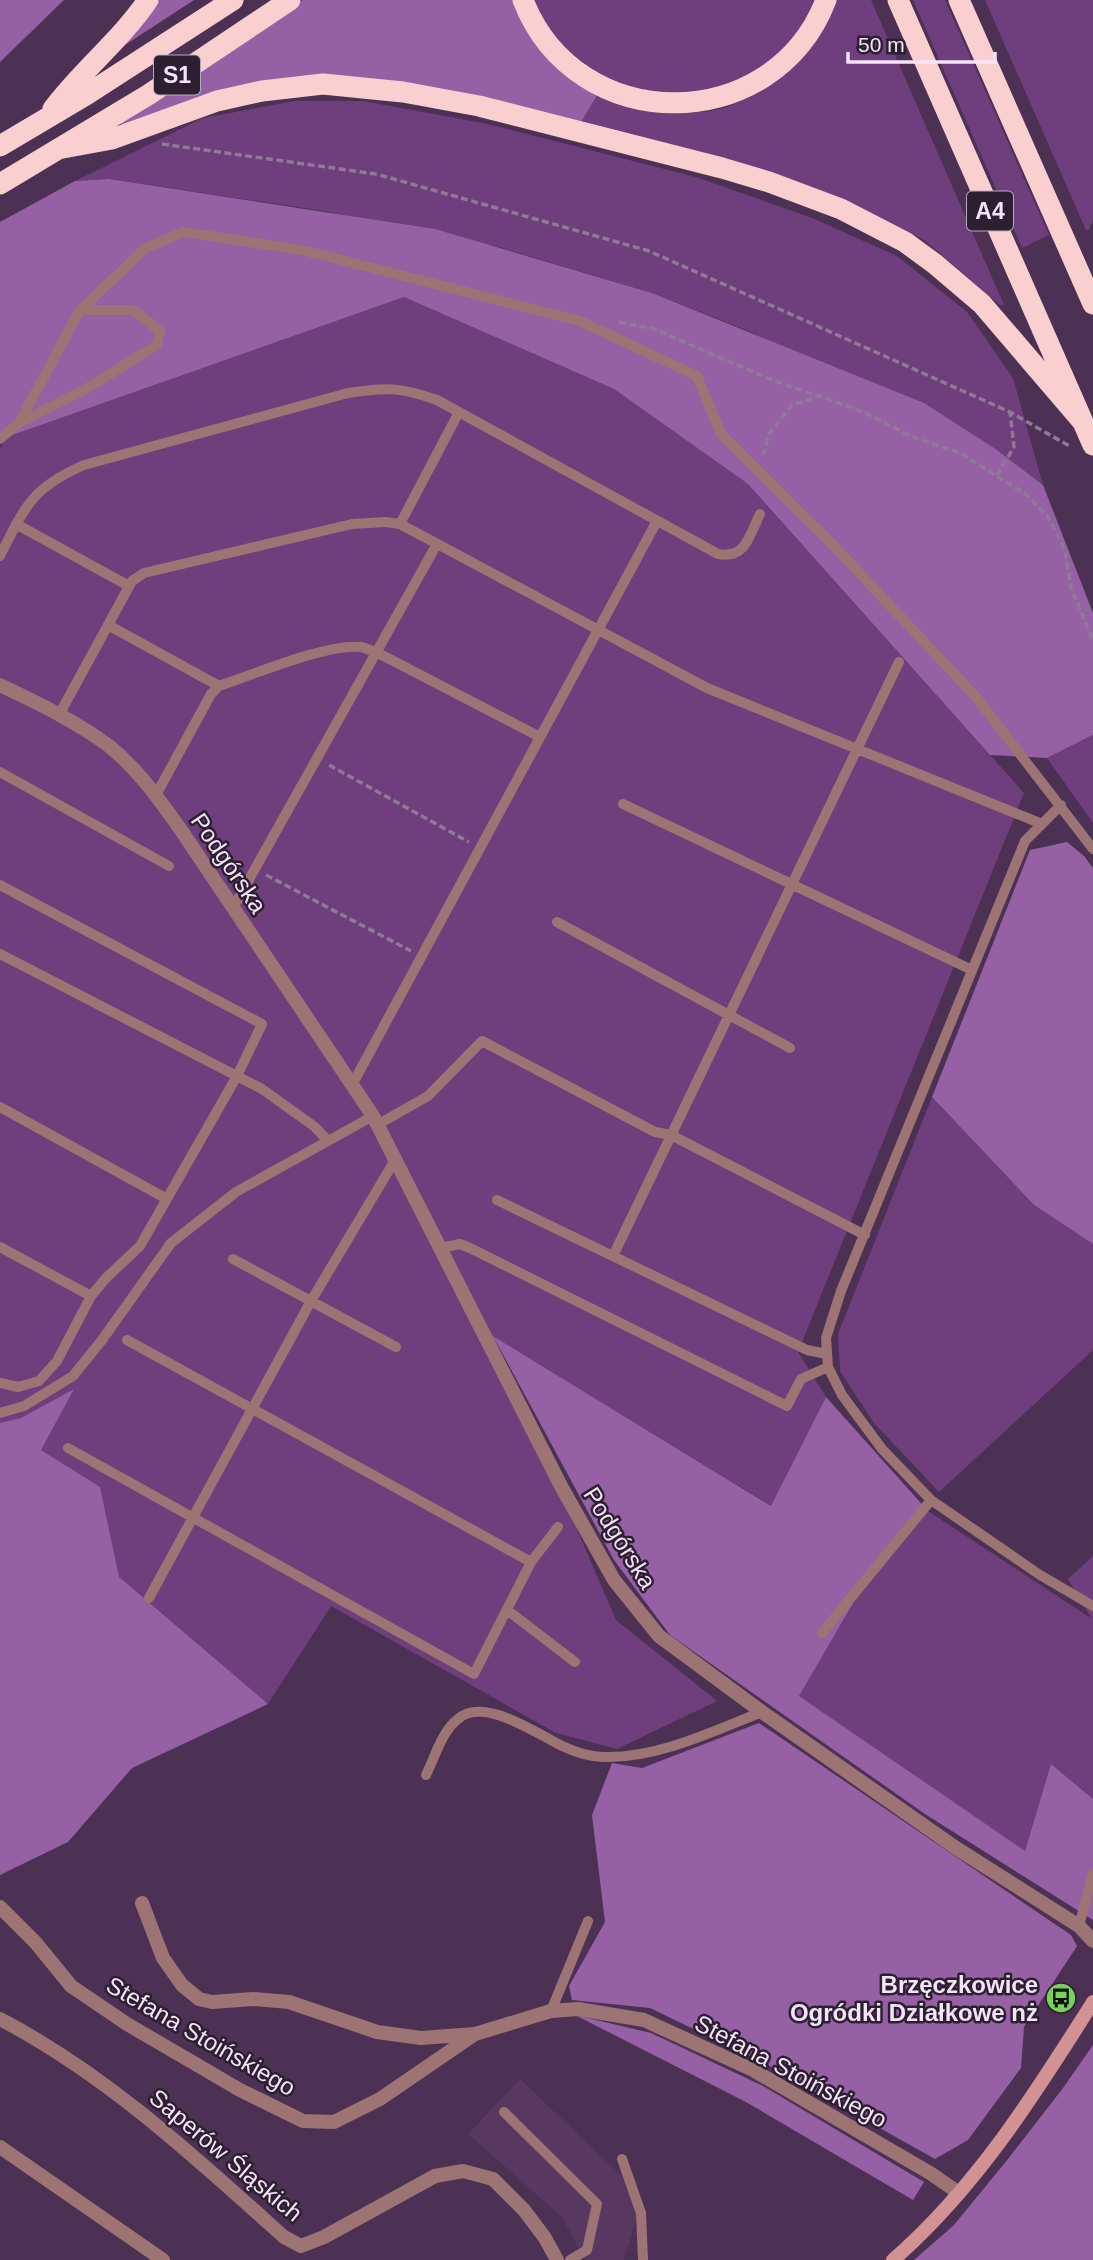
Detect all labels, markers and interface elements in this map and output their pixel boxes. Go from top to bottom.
scale bar [848,21,995,65]
text: 50 m [858,33,905,56]
road number: S1 [154,55,200,94]
road number: A4 [967,192,1013,230]
street label: Podgórska [186,808,273,919]
street label: Podgórska [578,1482,662,1594]
street label: Stefana Stoińskiego [102,1971,300,2101]
place label: Brzęczkowice Ogródki Działkowe nż [790,1971,1038,2026]
bus stop icon: Brzęczkowice Ogródki Działkowe nż [1044,1981,1078,2015]
street label: Stefana Stoińskiego [690,2009,892,2133]
street label: Saperów Śląskich [144,2083,308,2227]

